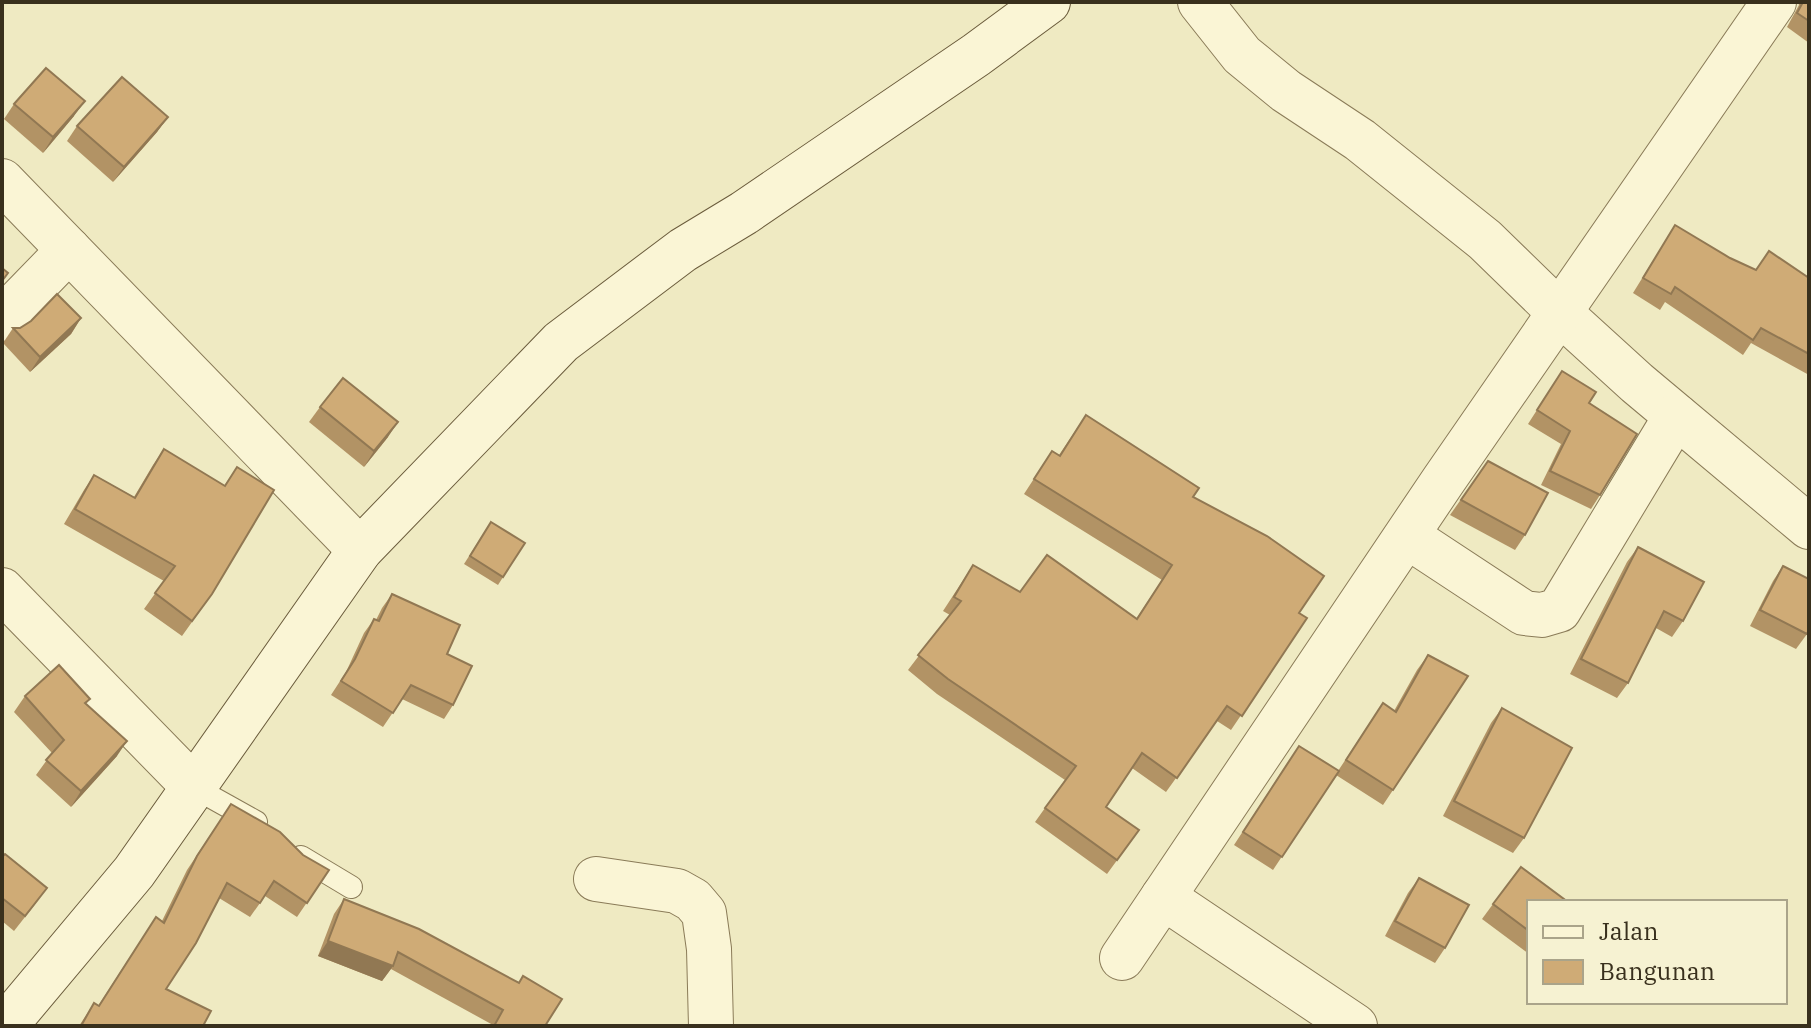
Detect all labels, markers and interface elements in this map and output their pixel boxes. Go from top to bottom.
legend [1527,900,1787,1004]
text: Jalan [1599,915,1659,947]
text: Bangunan [1599,955,1715,987]

